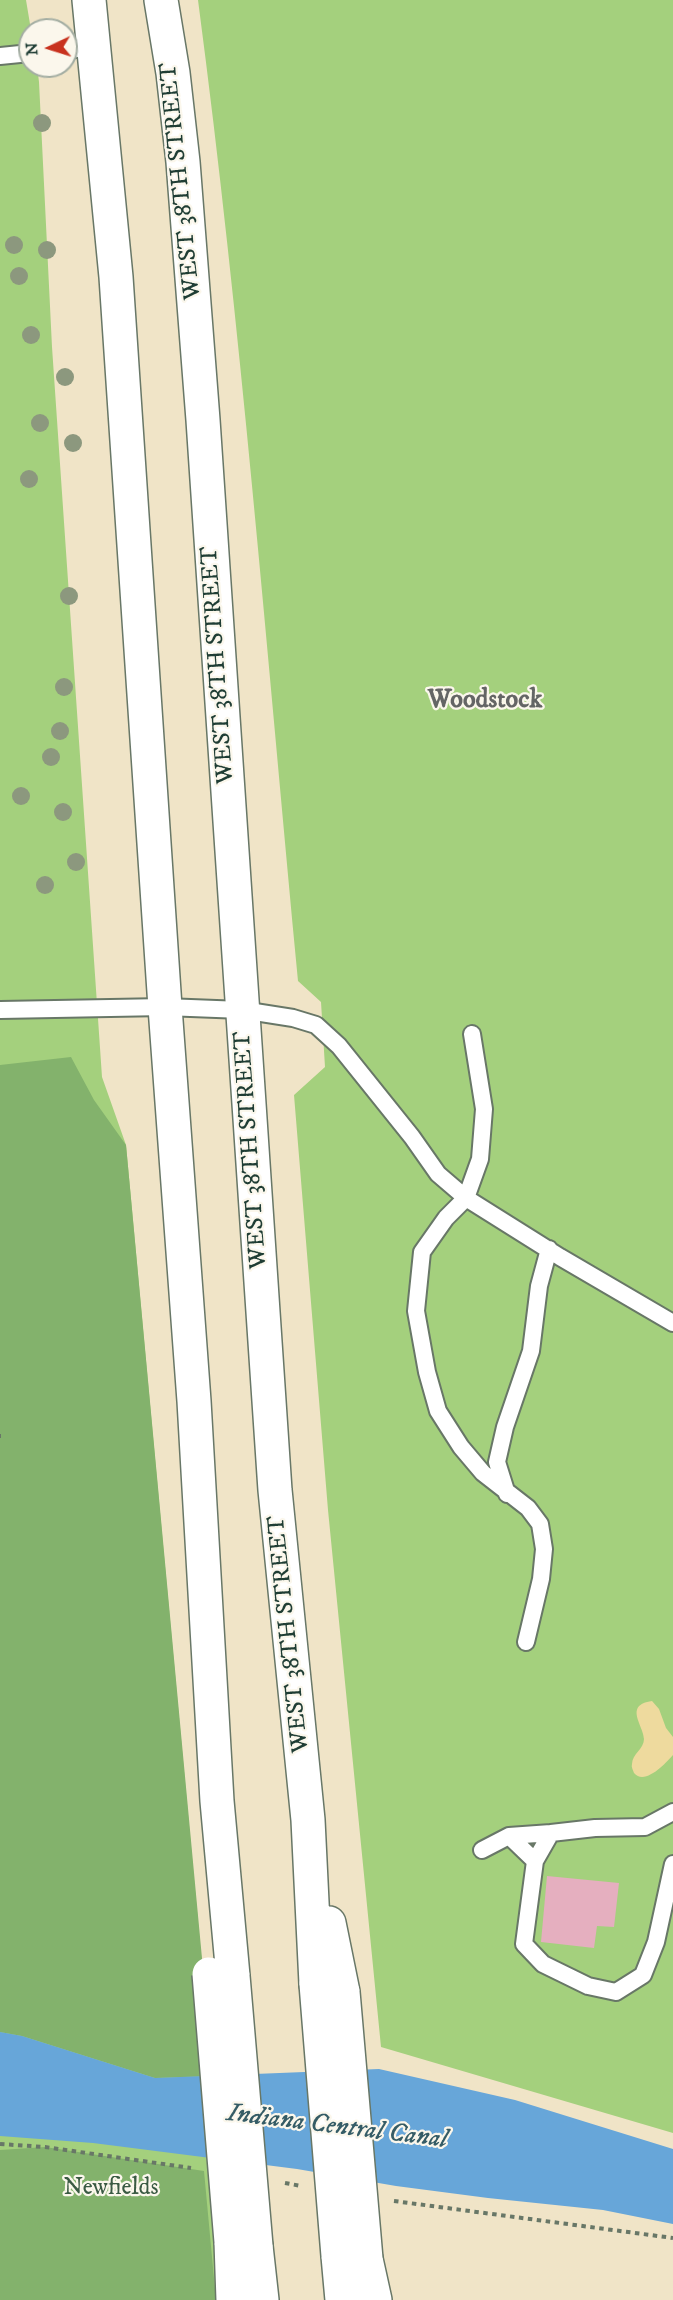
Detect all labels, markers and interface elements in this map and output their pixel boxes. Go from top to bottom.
north arrow [18,18,78,78]
text: N [22,42,42,56]
street label: WEST 38TH STREET [155,61,209,301]
street label: WEST 38TH STREET [196,545,242,785]
district label: Woodstock [428,686,542,718]
street label: WEST 38TH STREET [229,1030,275,1270]
street label: WEST 38TH STREET [263,1514,317,1754]
water label: Indiana Central Canal [225,2099,449,2157]
park label: Newfields [63,2175,159,2203]

